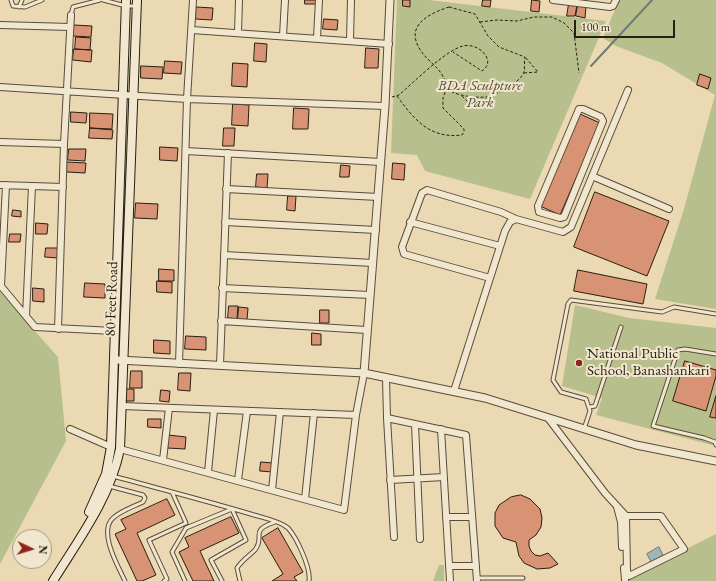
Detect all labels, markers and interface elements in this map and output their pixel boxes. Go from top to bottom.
scale bar [576,12,677,38]
text: 100 m [581,19,610,35]
park label: BDA Sculpture Park [438,77,522,112]
street label: 80 Feet Road [102,261,122,337]
place label: National Public School, Banashankari [587,345,709,380]
marker: National Public School, Banashankari [574,358,584,368]
north arrow [12,529,52,569]
text: N [36,545,50,555]

